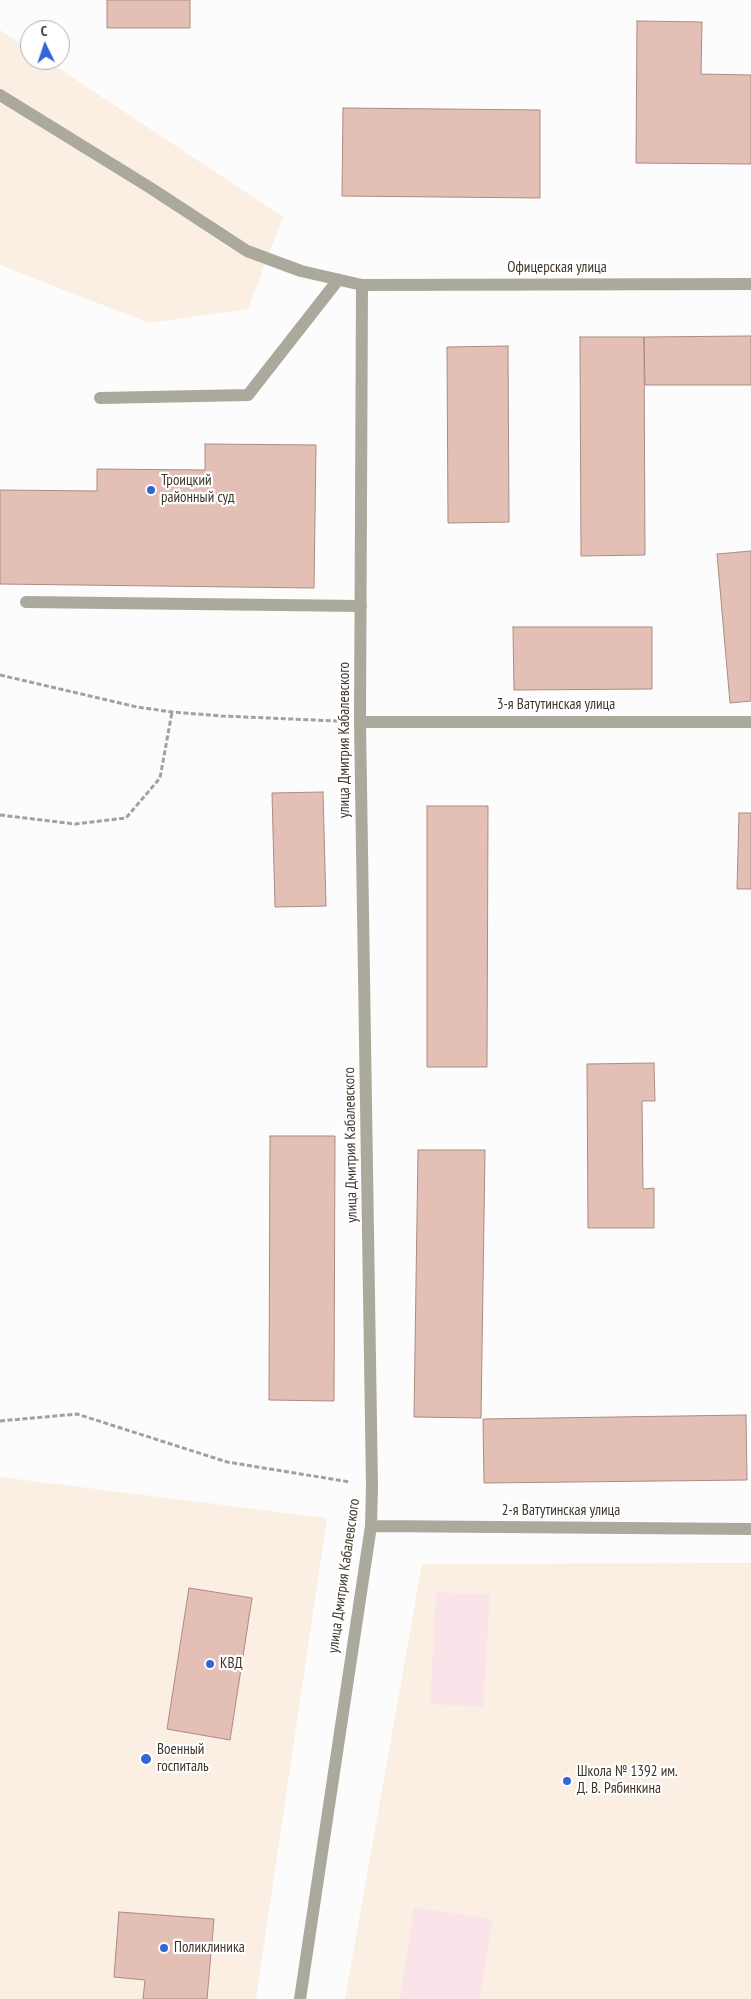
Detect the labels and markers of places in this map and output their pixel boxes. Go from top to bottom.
place label: Троицкий районный суд [161,472,235,507]
marker: Троицкий районный суд [145,484,157,496]
place label: КВД [220,1655,243,1673]
marker: КВД [204,1658,216,1670]
place label: Военный госпиталь [157,1741,209,1776]
marker: Военный госпиталь [139,1752,153,1766]
place label: Школа № 1392 им. Д. В. Рябинкина [577,1763,678,1798]
marker: Школа № 1392 им. Д. В. Рябинкина [561,1775,573,1787]
place label: Поликлиника [174,1939,245,1957]
marker: Поликлиника [158,1942,170,1954]

